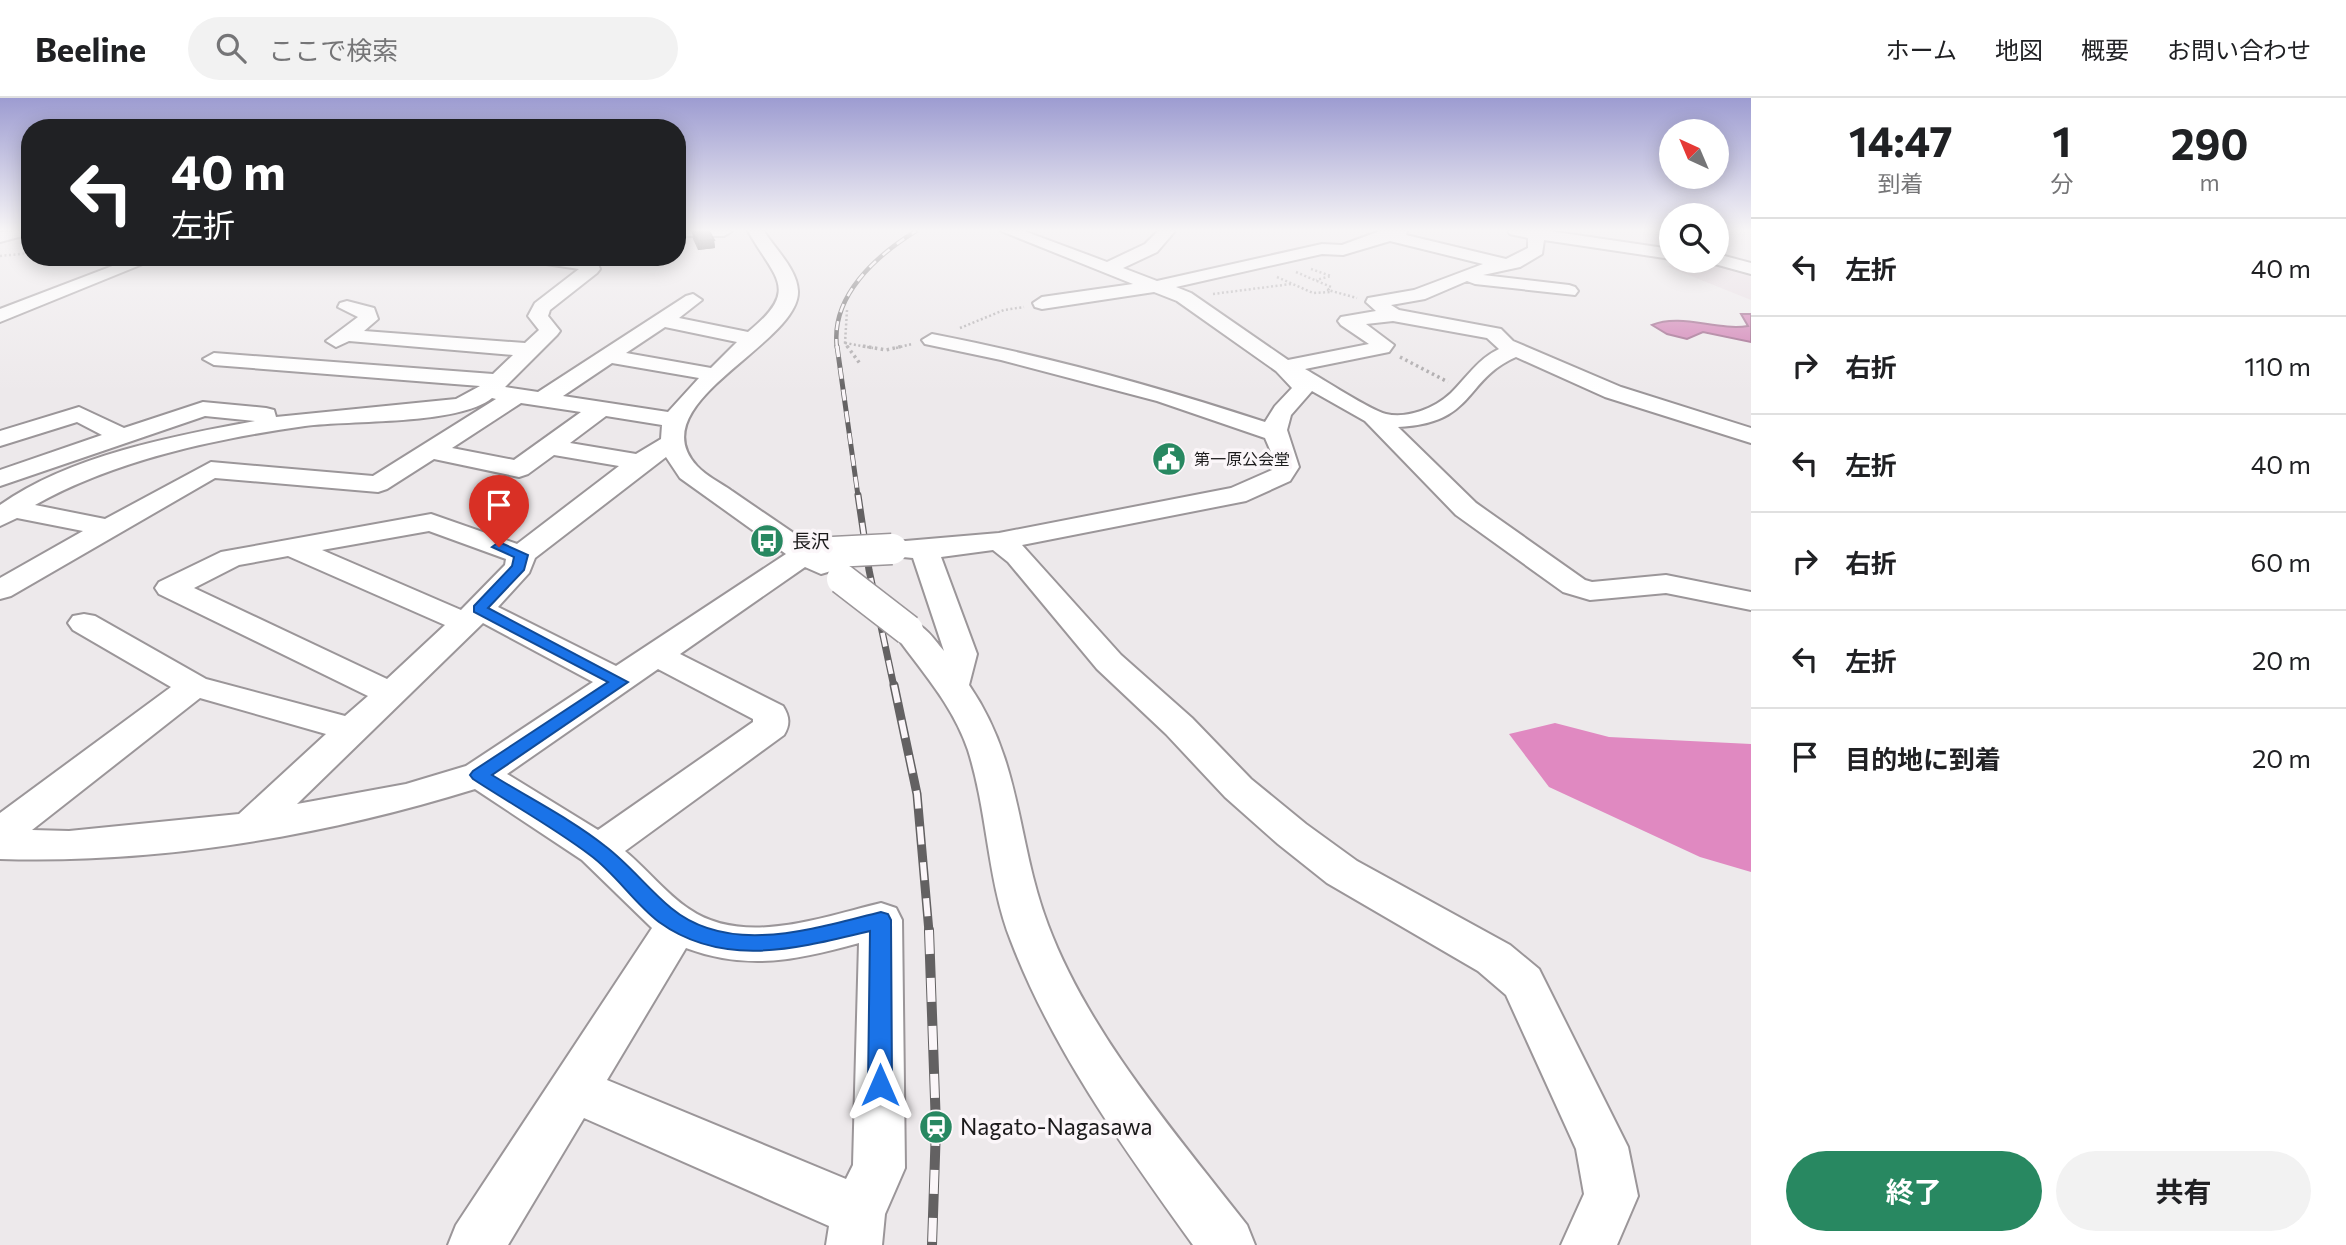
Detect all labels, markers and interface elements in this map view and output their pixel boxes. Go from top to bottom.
search box [188,17,678,80]
text: Beeline [35,28,146,69]
icon: search [212,29,250,67]
text: ここで検索 [268,34,398,65]
text: ホーム [1886,35,1957,64]
text: 地図 [1995,35,2043,64]
text: 概要 [2081,35,2129,64]
text: お問い合わせ [2167,35,2311,64]
text: 14:47 [1849,114,1953,166]
text: 1 [2052,114,2071,166]
text: 290 [2171,117,2248,169]
north arrow [1659,119,1729,189]
map controls [1659,119,1729,273]
text: 40 m [171,140,286,200]
icon: left [56,147,147,238]
text: m [2200,168,2220,196]
text: 到着 [1878,169,1924,197]
text: 分 [2050,169,2073,197]
button: search [1659,203,1729,273]
text: 左折 [171,204,235,244]
icon: left [1786,248,1824,286]
text: 40 m [2251,252,2311,283]
text: 左折 [1845,253,1897,284]
icon: right [1786,346,1824,384]
text: 110 m [2244,350,2311,381]
text: 右折 [1845,351,1897,382]
public building icon: 第一原公会堂 [1150,440,1188,478]
icon: left [1786,444,1824,482]
text: 40 m [2251,448,2311,479]
place label: 第一原公会堂 [1194,449,1290,468]
text: 左折 [1845,449,1897,480]
pin [469,475,529,547]
icon: arrive [480,486,518,524]
bus stop icon: 長沢 [748,522,786,560]
place label: 長沢 [792,529,830,552]
icon: right [1786,542,1824,580]
text: 60 m [2251,546,2311,577]
text: 右折 [1845,547,1897,578]
icon: left [1786,640,1824,678]
text: 20 m [2252,644,2311,675]
text: 左折 [1845,645,1897,676]
icon: arrive [1786,738,1824,776]
text: 20 m [2252,742,2311,773]
text: 目的地に到着 [1845,743,2001,774]
position arrow [843,1048,917,1122]
station icon: Nagato-Nagasawa [917,1108,955,1146]
place label: Nagato-Nagasawa [960,1112,1153,1140]
button: 終了 [1786,1151,2042,1231]
button: 共有 [2056,1151,2311,1231]

